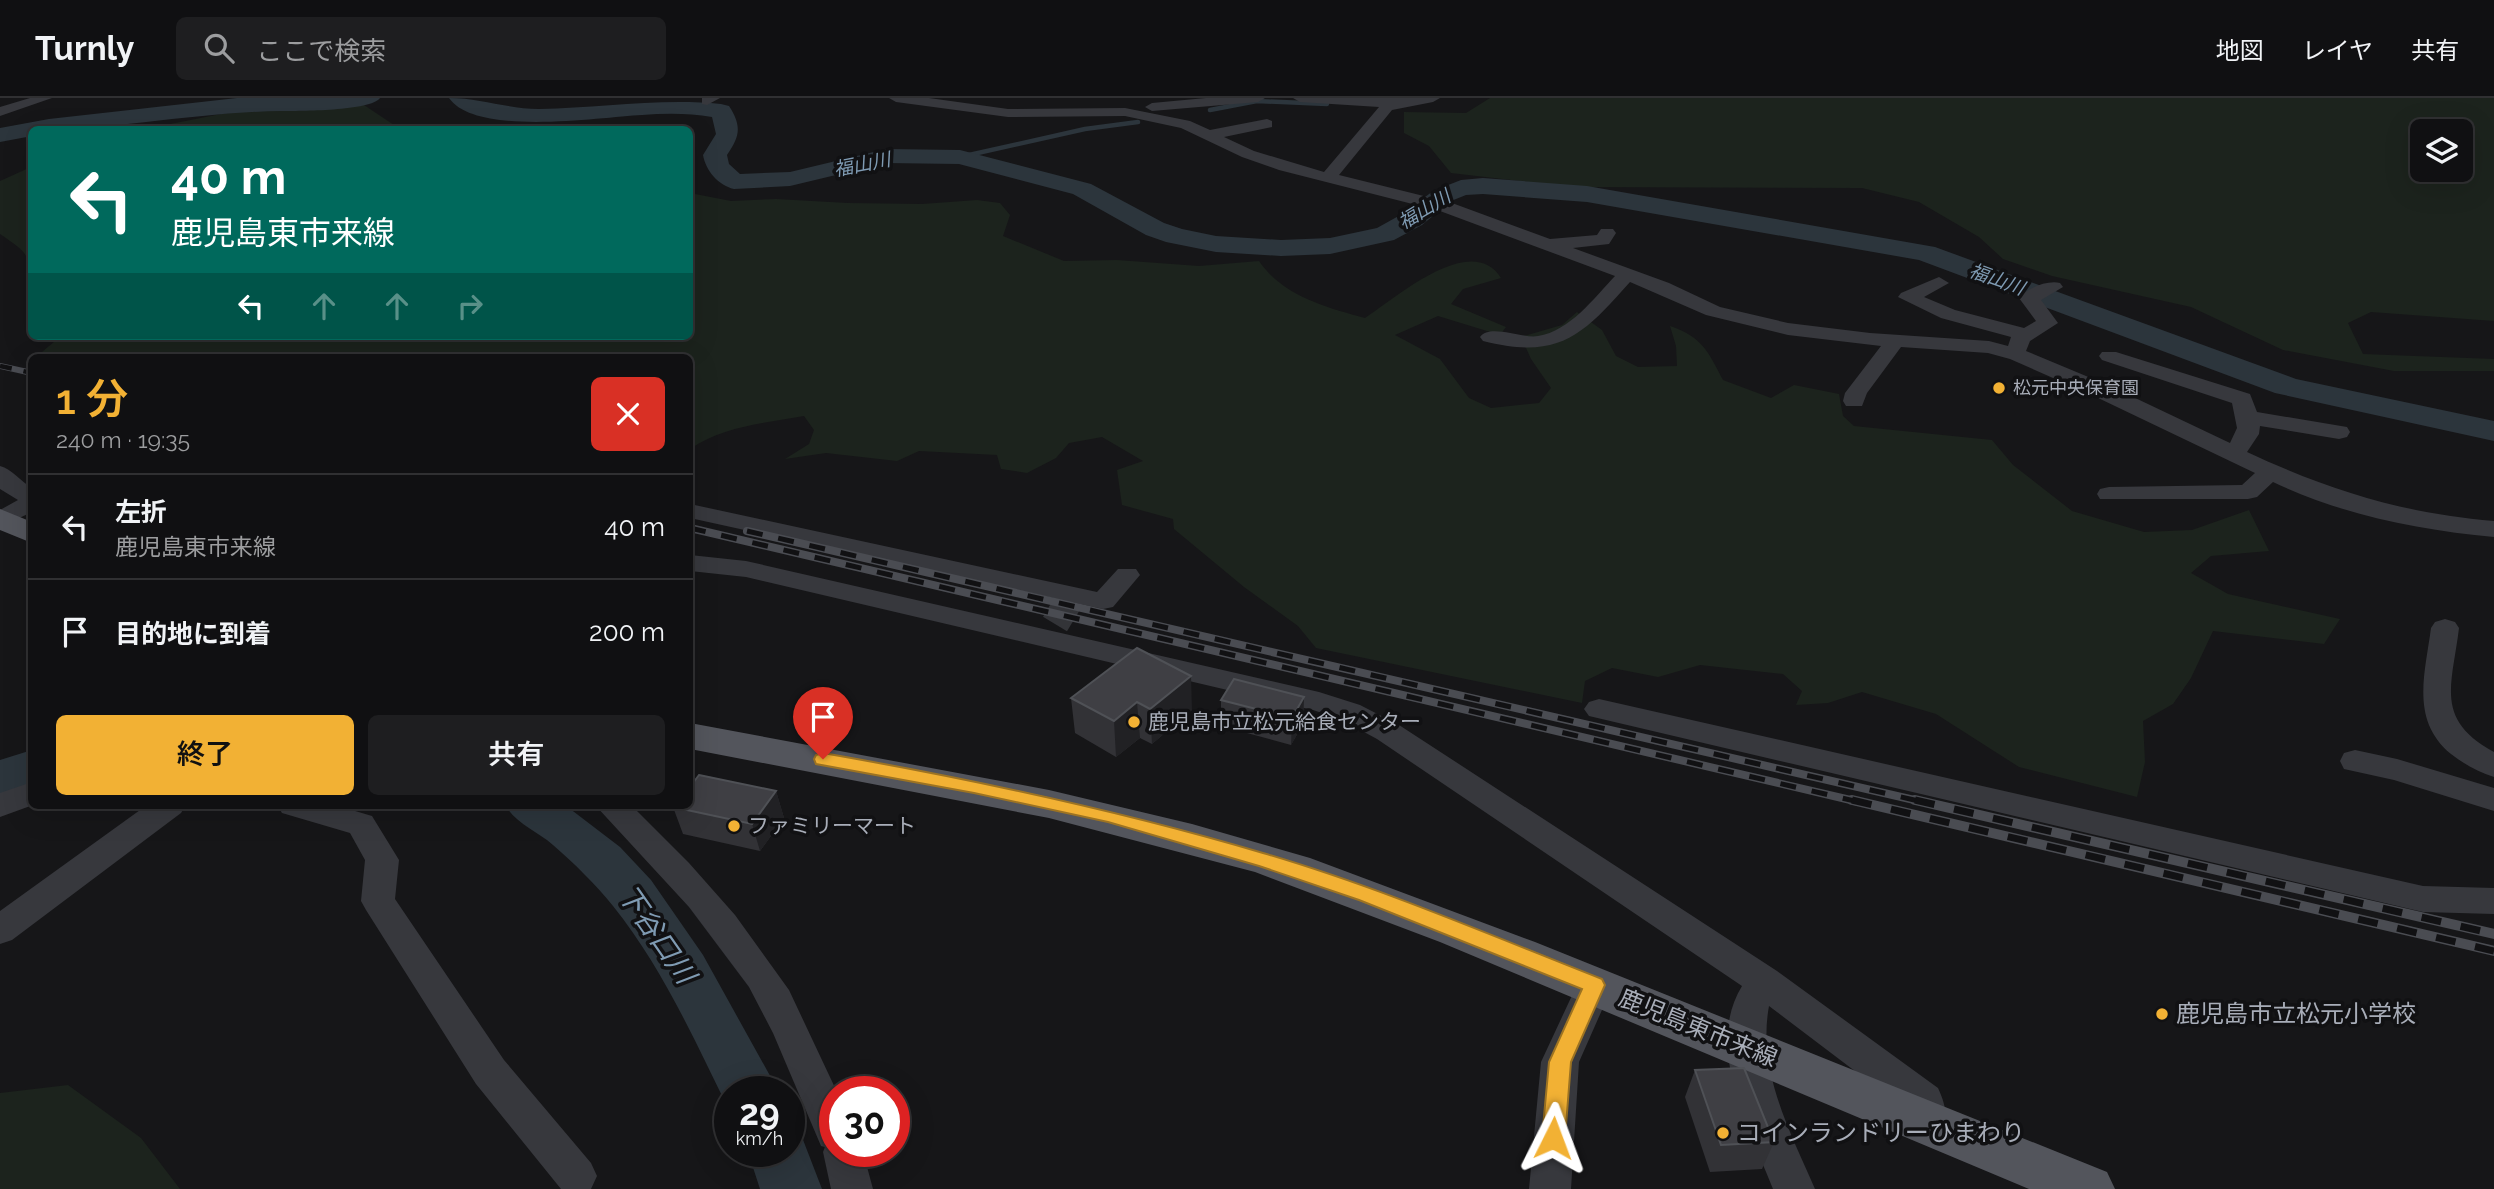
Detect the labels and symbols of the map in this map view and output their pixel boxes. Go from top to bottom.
water label: 福山川 [832,147,894,180]
water label: 福山川 [1394,184,1456,233]
water label: 福山川 [1966,259,2029,300]
place label: 松元中央保育園 [2013,377,2139,398]
marker: 松元中央保育園 [1991,380,2007,396]
pin [793,687,853,759]
place label: 鹿児島市立松元給食センター [1148,709,1421,734]
marker: 鹿児島市立松元給食センター [1126,714,1142,730]
place label: ファミリーマート [748,813,916,838]
marker: ファミリーマート [726,818,742,834]
water label: 下谷口川 [611,879,704,992]
street label: 鹿児島東市来線 [1615,983,1782,1072]
place label: 鹿児島市立松元小学校 [2176,999,2416,1028]
marker: 鹿児島市立松元小学校 [2154,1006,2170,1022]
speed limit sign: 30 [819,1076,910,1167]
position arrow [1516,1101,1590,1175]
place label: コインランドリーひまわり [1737,1118,2025,1147]
marker: コインランドリーひまわり [1715,1125,1731,1141]

